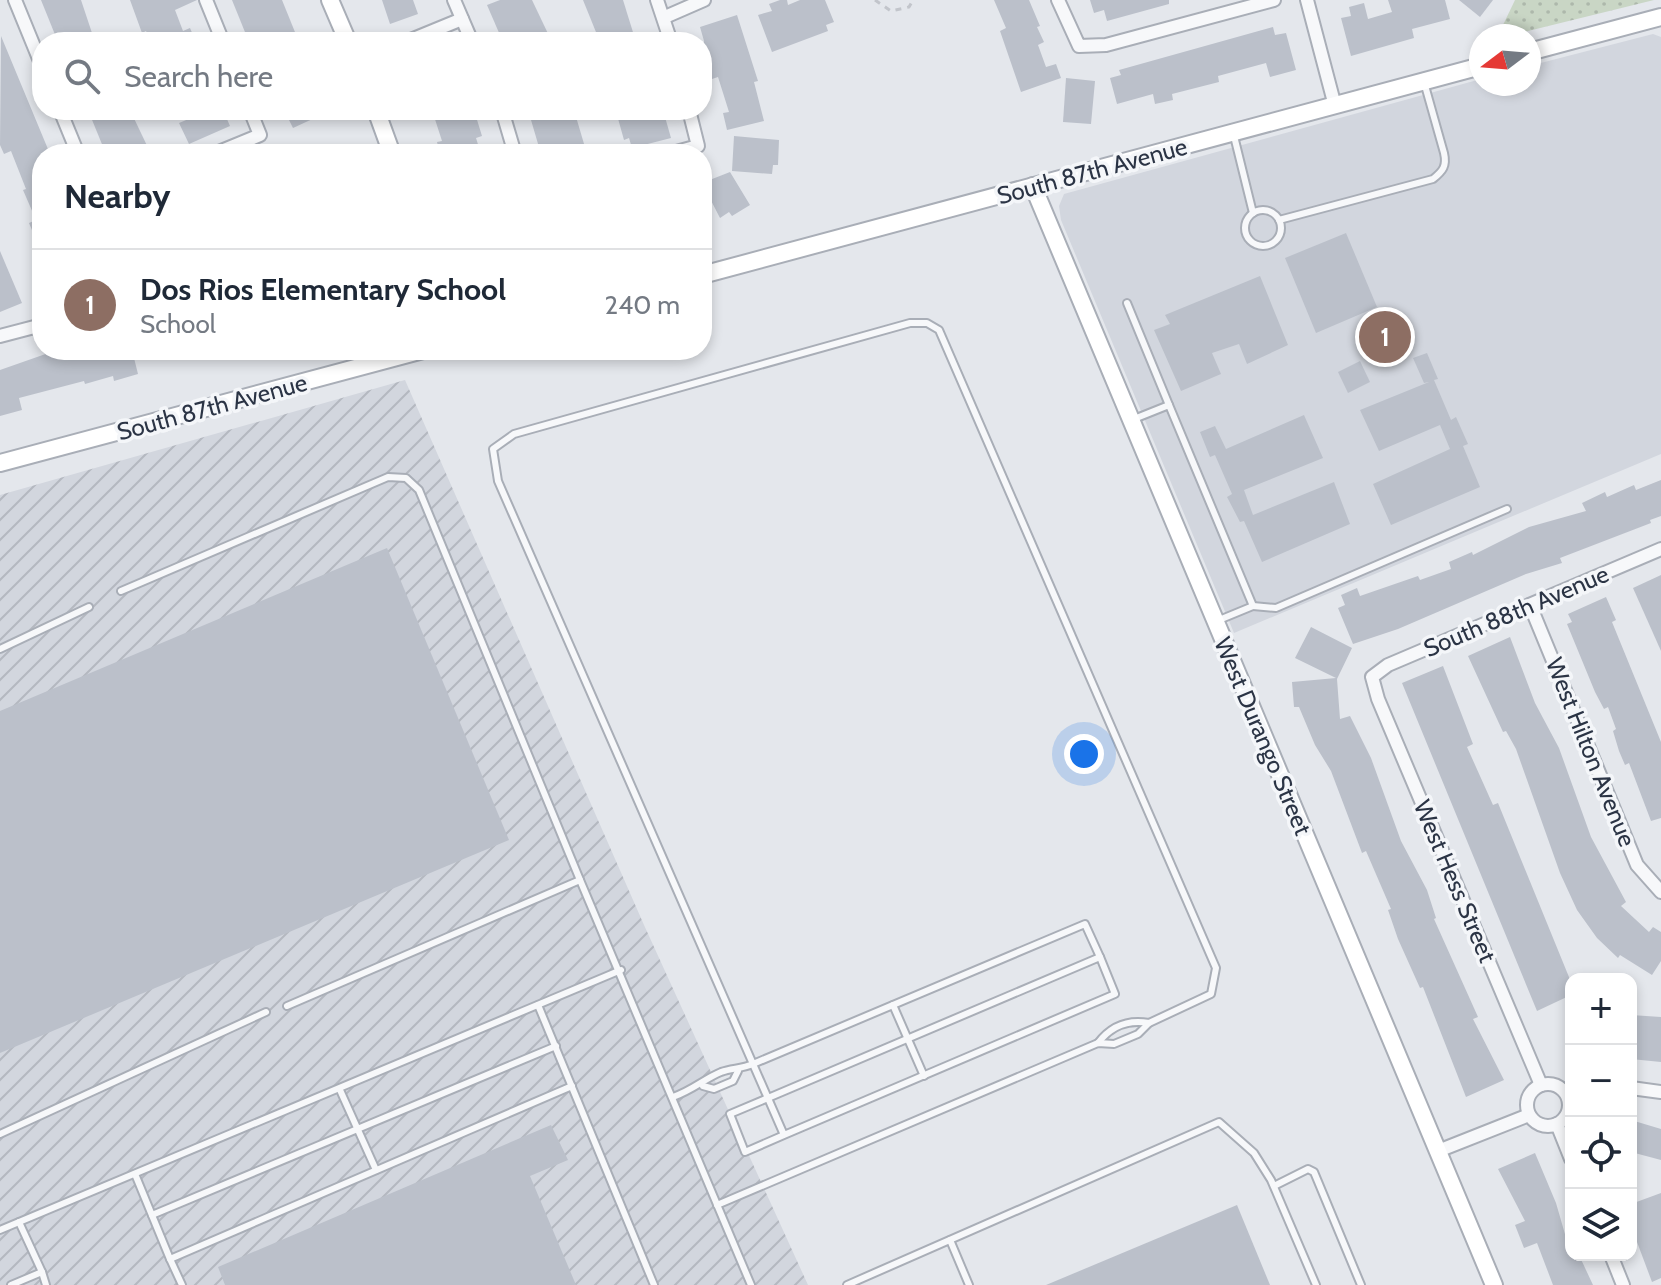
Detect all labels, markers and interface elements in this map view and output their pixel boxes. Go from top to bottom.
north arrow [1469,24,1541,96]
search box [32,32,712,120]
icon: search [60,54,104,98]
text: Search here [124,58,273,95]
street label: South 87th Avenue [994,132,1190,210]
text: Nearby [64,175,171,217]
text: Dos Rios Elementary School [140,271,506,308]
text: 1 [85,289,95,321]
text: 240 m [605,289,680,321]
pin: 1 [1359,307,1411,367]
text: School [140,308,216,340]
street label: South 87th Avenue [114,368,310,446]
street label: South 88th Avenue [1419,559,1613,663]
street label: West Durango Street [1208,633,1318,839]
street label: West Hilton Avenue [1540,653,1642,851]
your location [1064,734,1104,774]
street label: West Hess Street [1408,796,1502,966]
map controls [1565,973,1637,1261]
button: + [1565,973,1637,1045]
button: − [1565,1045,1637,1117]
button: locate [1565,1117,1637,1189]
button: layers [1565,1189,1637,1261]

